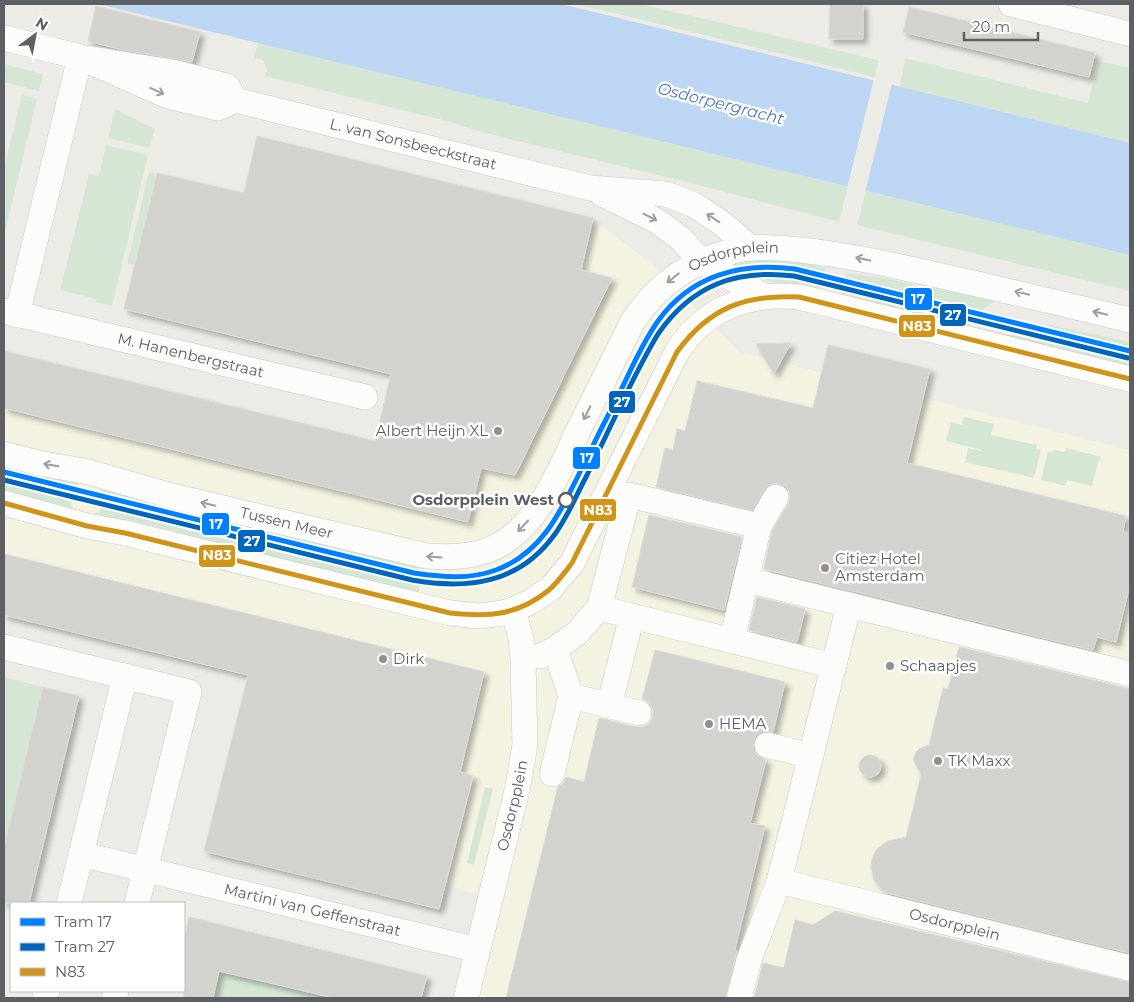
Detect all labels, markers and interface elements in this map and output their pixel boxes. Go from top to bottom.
north arrow [10,10,60,60]
scale bar [964,10,1038,42]
text: N [32,13,51,35]
text: 20 m [972,17,1010,36]
water label: Osdorpergracht [656,79,786,128]
one-way arrow [149,87,164,97]
street label: L. van Sonsbeeckstraat [328,114,499,174]
one-way arrow [642,213,657,223]
one-way arrow [707,213,721,223]
street label: Osdorpplein [685,237,779,276]
one-way arrow [856,254,872,263]
one-way arrow [667,273,680,284]
line badge: 17 [904,287,933,311]
one-way arrow [1014,288,1030,298]
text: 17 [911,290,925,308]
line badge: 27 [939,303,967,327]
text: 27 [945,306,962,324]
one-way arrow [1092,308,1108,317]
line badge: N83 [898,314,936,338]
text: N83 [903,317,931,335]
street label: M. Hanenbergstraat [116,328,266,382]
line badge: 27 [608,390,636,414]
text: 27 [614,393,631,411]
one-way arrow [582,406,592,421]
place label: Albert Heijn XL [376,421,488,440]
marker: Albert Heijn XL [492,425,504,437]
line badge: 17 [572,446,601,470]
text: 17 [580,449,594,467]
one-way arrow [43,460,59,470]
place label: Osdorpplein West [412,490,554,509]
marker: Osdorpplein West [558,492,574,508]
line badge: N83 [579,498,617,522]
one-way arrow [201,499,217,508]
text: N83 [584,501,612,519]
street label: Tussen Meer [238,502,335,543]
line badge: 17 [201,512,230,536]
text: 17 [209,515,223,533]
one-way arrow [517,520,529,533]
line badge: 27 [237,529,266,553]
text: 27 [244,532,261,550]
line badge: N83 [198,544,236,568]
text: N83 [203,546,231,564]
place label: Citiez Hotel Amsterdam [835,549,925,585]
one-way arrow [427,552,443,561]
marker: Citiez Hotel Amsterdam [819,562,831,574]
place label: Dirk [393,649,424,668]
marker: Dirk [377,653,389,665]
place label: Schaapjes [900,656,976,675]
marker: Schaapjes [884,660,896,672]
place label: HEMA [719,714,767,733]
marker: HEMA [703,718,715,730]
place label: TK Maxx [948,751,1010,770]
marker: TK Maxx [932,755,944,767]
street label: Osdorpplein [492,758,531,853]
street label: Martini van Geffenstraat [222,879,403,940]
legend [10,902,185,992]
street label: Osdorpplein [907,904,1002,944]
text: Tram 17 [55,912,112,931]
text: Tram 27 [55,937,115,956]
text: N83 [55,962,85,981]

